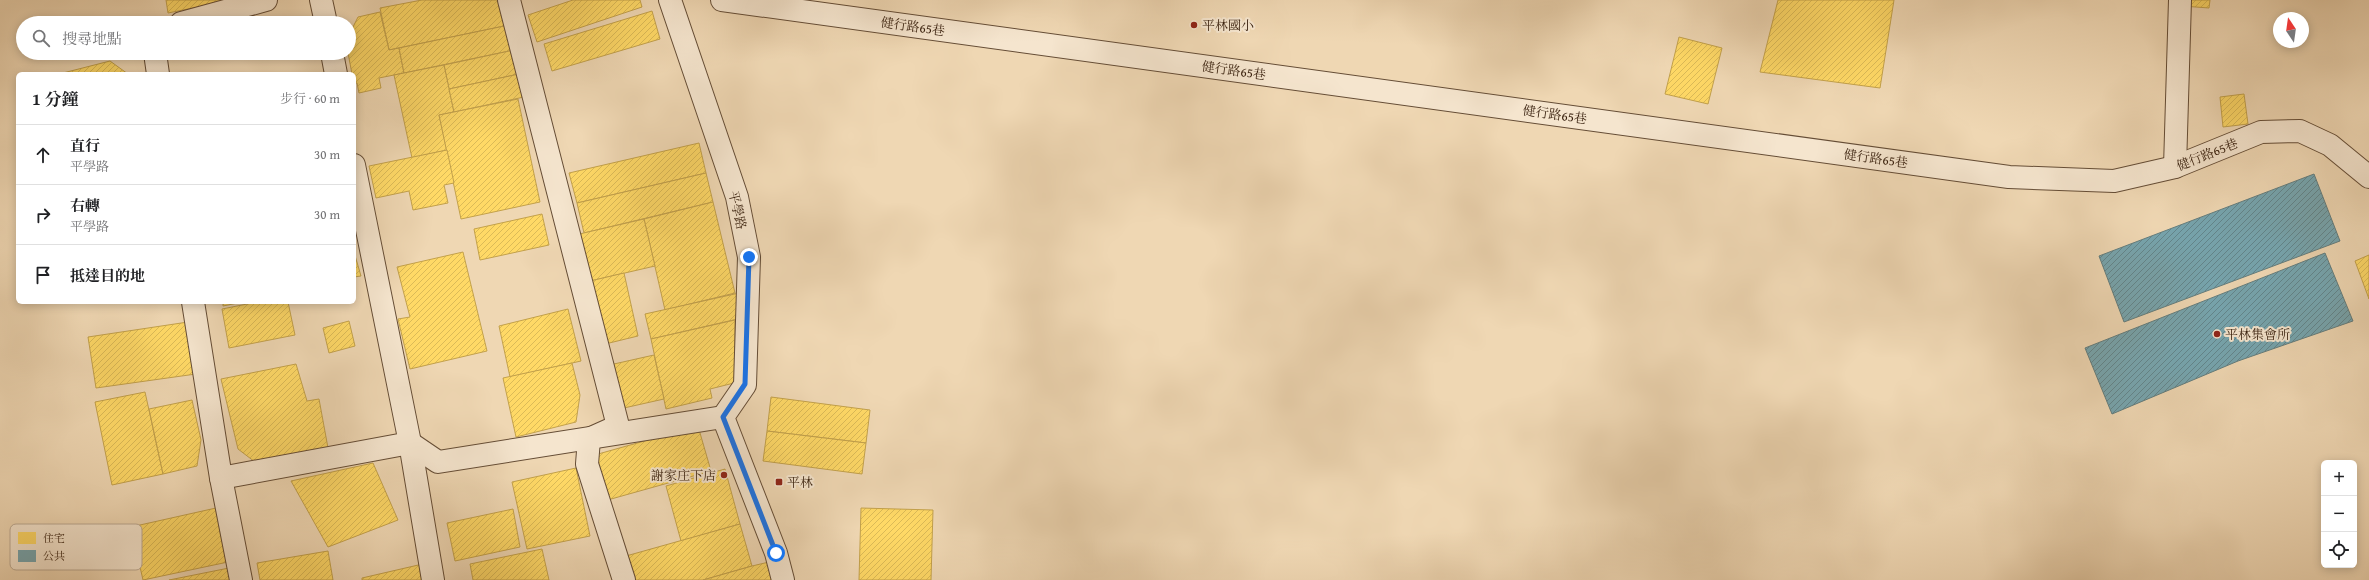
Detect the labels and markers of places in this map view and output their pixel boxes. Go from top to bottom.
place label: 平林國小 [1202,16,1254,35]
marker: 平林國小 [1189,20,1199,30]
place label: 平林集會所 [2225,325,2290,344]
marker: 平林集會所 [2212,329,2222,339]
place label: 謝家庄下店 [651,466,716,485]
marker: 謝家庄下店 [719,470,729,480]
place label: 平林 [787,473,813,492]
marker: 平林 [774,477,784,487]

